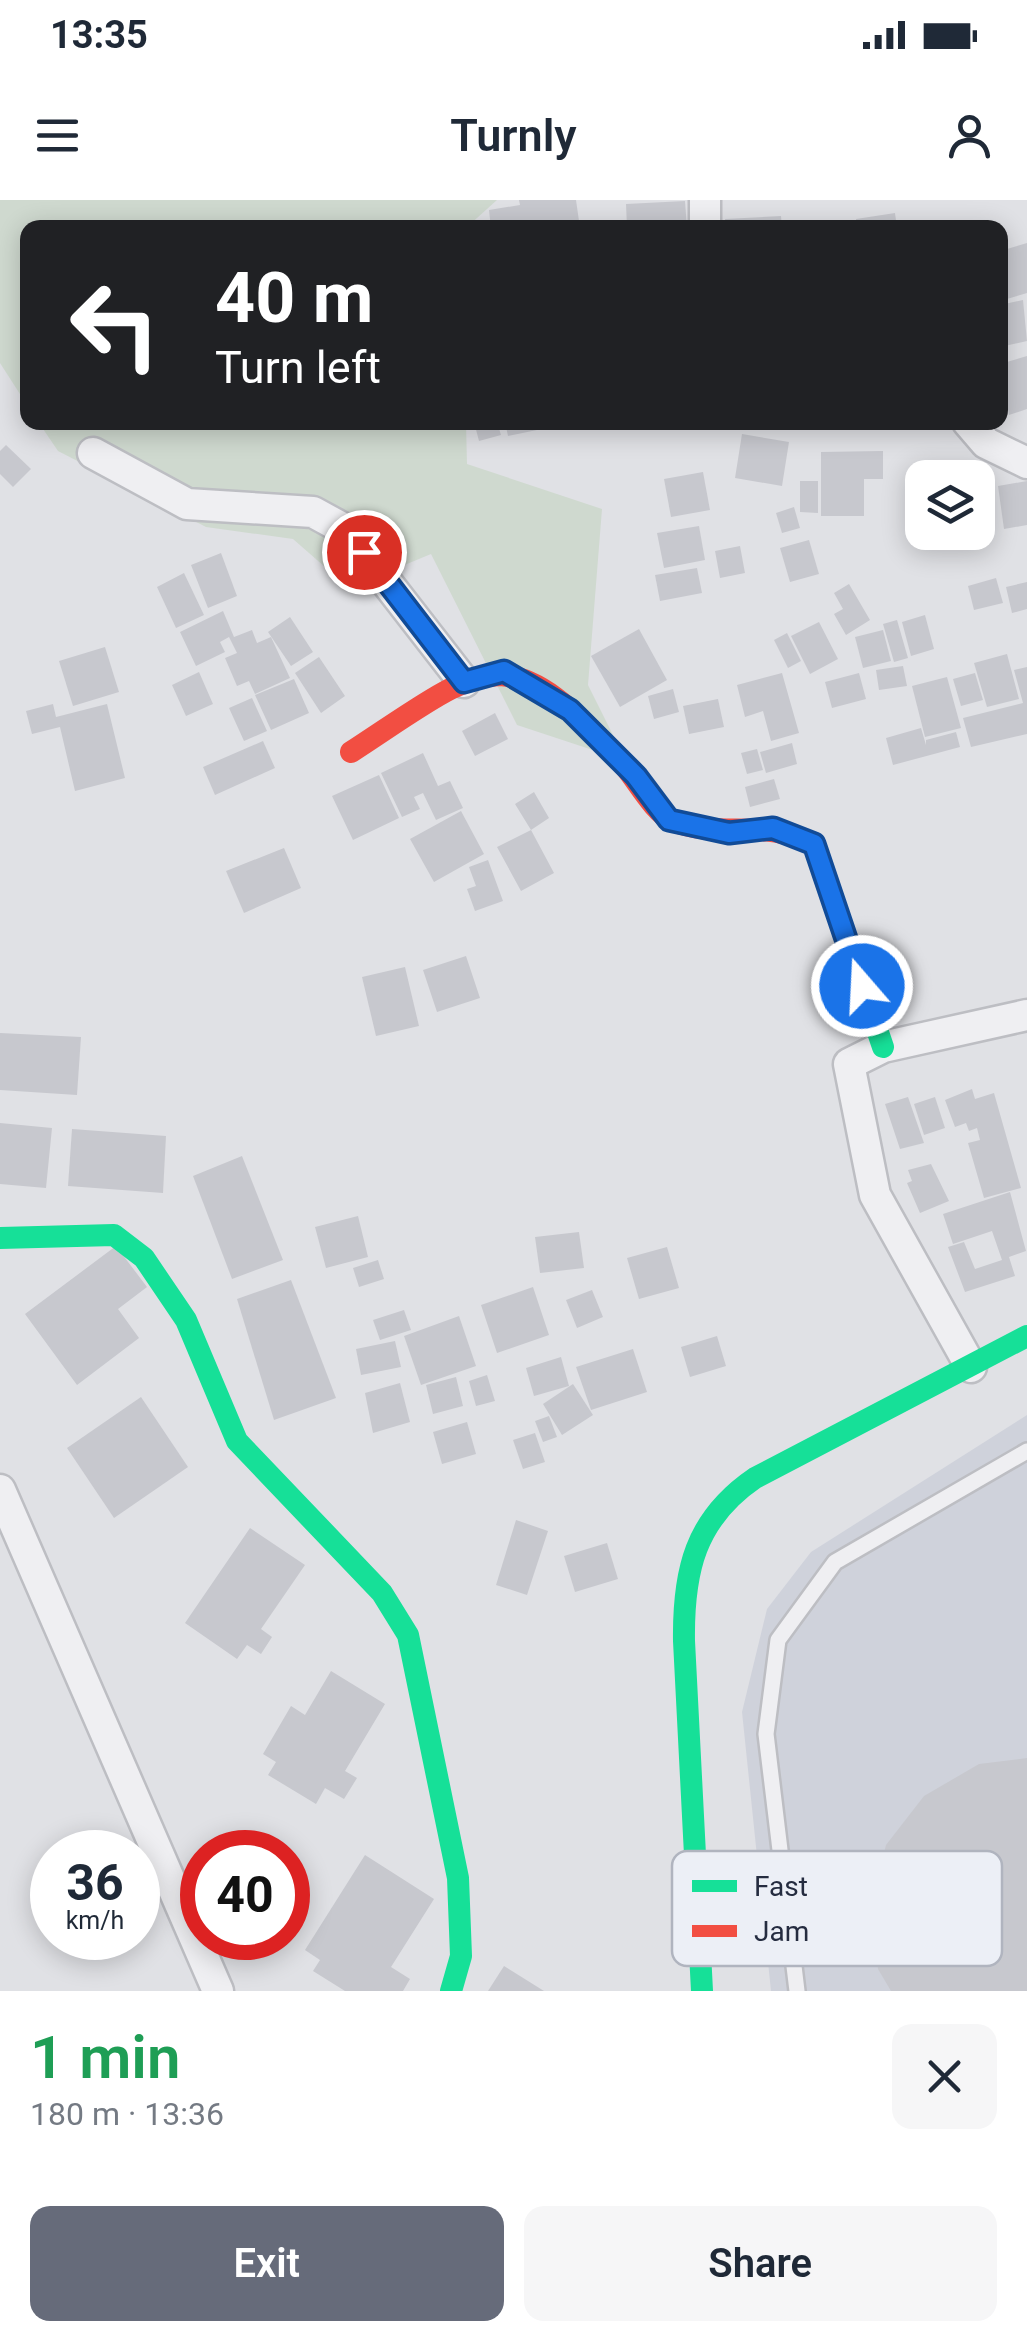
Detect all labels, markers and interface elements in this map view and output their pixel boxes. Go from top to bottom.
text: 13:35 [50,13,148,57]
icon: menu [30,108,85,163]
icon: person [942,108,997,163]
text: Turnly [450,109,577,162]
text: 40 m [215,257,373,339]
icon: left [50,260,180,390]
text: Turn left [215,341,381,394]
map controls [905,460,995,550]
button: layers [905,460,995,550]
pin [322,510,407,595]
icon: arrive [337,525,392,580]
position arrow [810,934,914,1038]
speed limit sign: 40 [180,1830,310,1960]
legend [672,1851,1002,1966]
text: 36 [66,1854,124,1912]
text: Fast [754,1870,808,1903]
text: km/h [66,1906,124,1935]
text: Jam [754,1915,809,1948]
text: 1 min [30,2022,180,2093]
button: close [892,2024,997,2129]
text: 180 m · 13:36 [30,2095,224,2133]
button: Exit [30,2206,504,2321]
button: Share [524,2206,997,2321]

